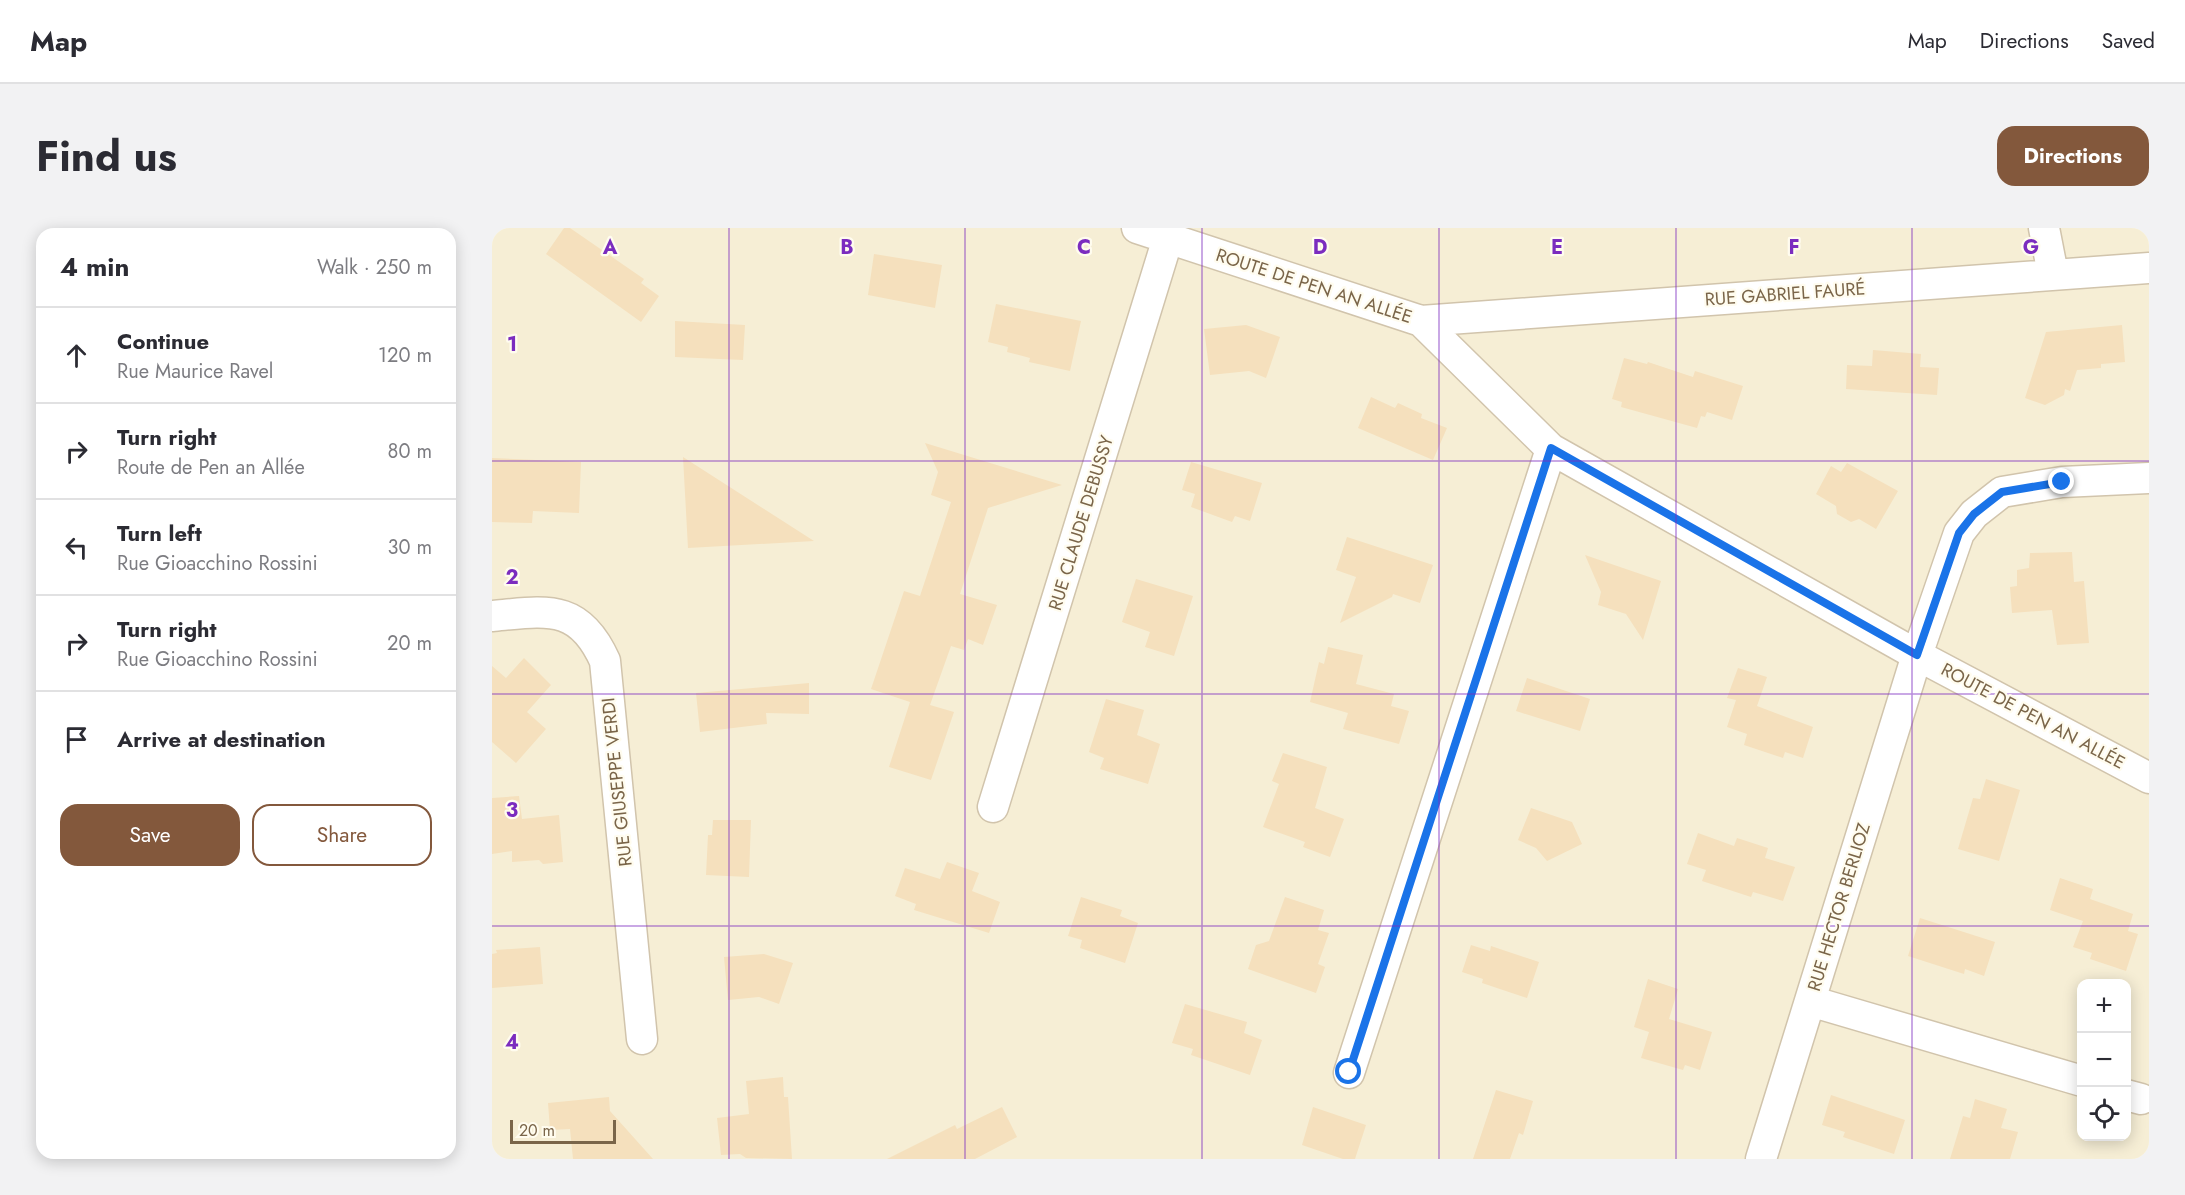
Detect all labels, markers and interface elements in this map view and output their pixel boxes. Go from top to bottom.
text: Map [30,21,87,62]
text: Map [1908,26,1947,56]
text: Directions [1980,26,2069,56]
text: Saved [2102,26,2155,56]
text: Find us [36,126,177,187]
button: Directions [1997,126,2149,186]
text: A [602,233,618,262]
text: B [840,233,854,262]
text: C [1077,233,1091,262]
text: E [1551,233,1563,262]
text: F [1788,233,1800,262]
text: G [2023,233,2039,262]
street label: ROUTE DE PEN AN ALLÉE [1213,244,1415,328]
text: 4 min [60,248,129,286]
text: Walk · 250 m [317,253,432,282]
street label: RUE GABRIEL FAURÉ [1704,275,1866,313]
text: Continue [117,325,209,357]
text: 1 [507,330,517,359]
icon: ahead [60,339,93,372]
text: 120 m [378,341,432,370]
text: Rue Maurice Ravel [117,357,273,386]
text: Turn right [117,421,217,453]
street label: RUE CLAUDE DEBUSSY [1042,432,1120,614]
icon: right [60,435,93,468]
text: 80 m [387,437,432,466]
text: Route de Pen an Allée [117,453,305,482]
route end [2048,468,2074,494]
text: Turn left [117,517,202,549]
icon: left [60,531,93,564]
text: 30 m [387,533,432,562]
text: Rue Gioacchino Rossini [117,549,318,578]
text: 2 [505,563,519,592]
text: Turn right [117,613,217,645]
icon: right [60,627,93,660]
text: 20 m [387,629,432,658]
text: Rue Gioacchino Rossini [117,645,318,674]
street label: ROUTE DE PEN AN ALLÉE [1936,656,2130,776]
street label: RUE GIUSEPPE VERDI [595,696,639,868]
icon: arrive [60,723,93,756]
text: Arrive at destination [117,723,326,755]
text: 3 [506,796,518,825]
button: Save [60,804,240,866]
button: Share [252,804,432,866]
street label: RUE HECTOR BERLIOZ [1801,820,1877,994]
map controls [2077,979,2131,1141]
button: + [2077,979,2131,1033]
text: 4 [505,1028,519,1057]
button: − [2077,1033,2131,1087]
route start [1335,1058,1361,1084]
button: locate [2077,1087,2131,1141]
scale bar [510,1117,616,1144]
text: 20 m [519,1119,555,1142]

